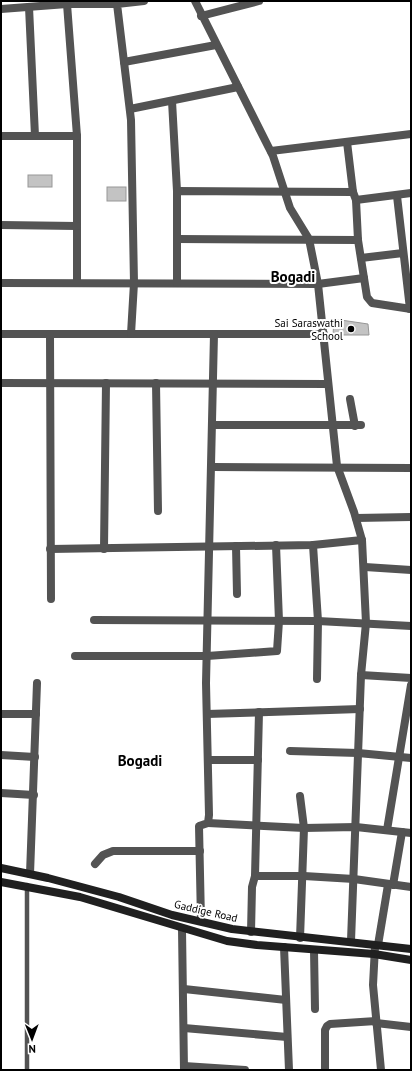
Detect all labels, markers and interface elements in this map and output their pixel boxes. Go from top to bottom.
district label: Bogadi [271,267,315,286]
place label: Sai Saraswathi School [274,316,344,343]
marker: Sai Saraswathi School [346,324,356,334]
district label: Bogadi [118,751,162,770]
street label: Gaddige Road [173,897,239,925]
north arrow [12,1019,52,1059]
text: N [28,1042,36,1056]

